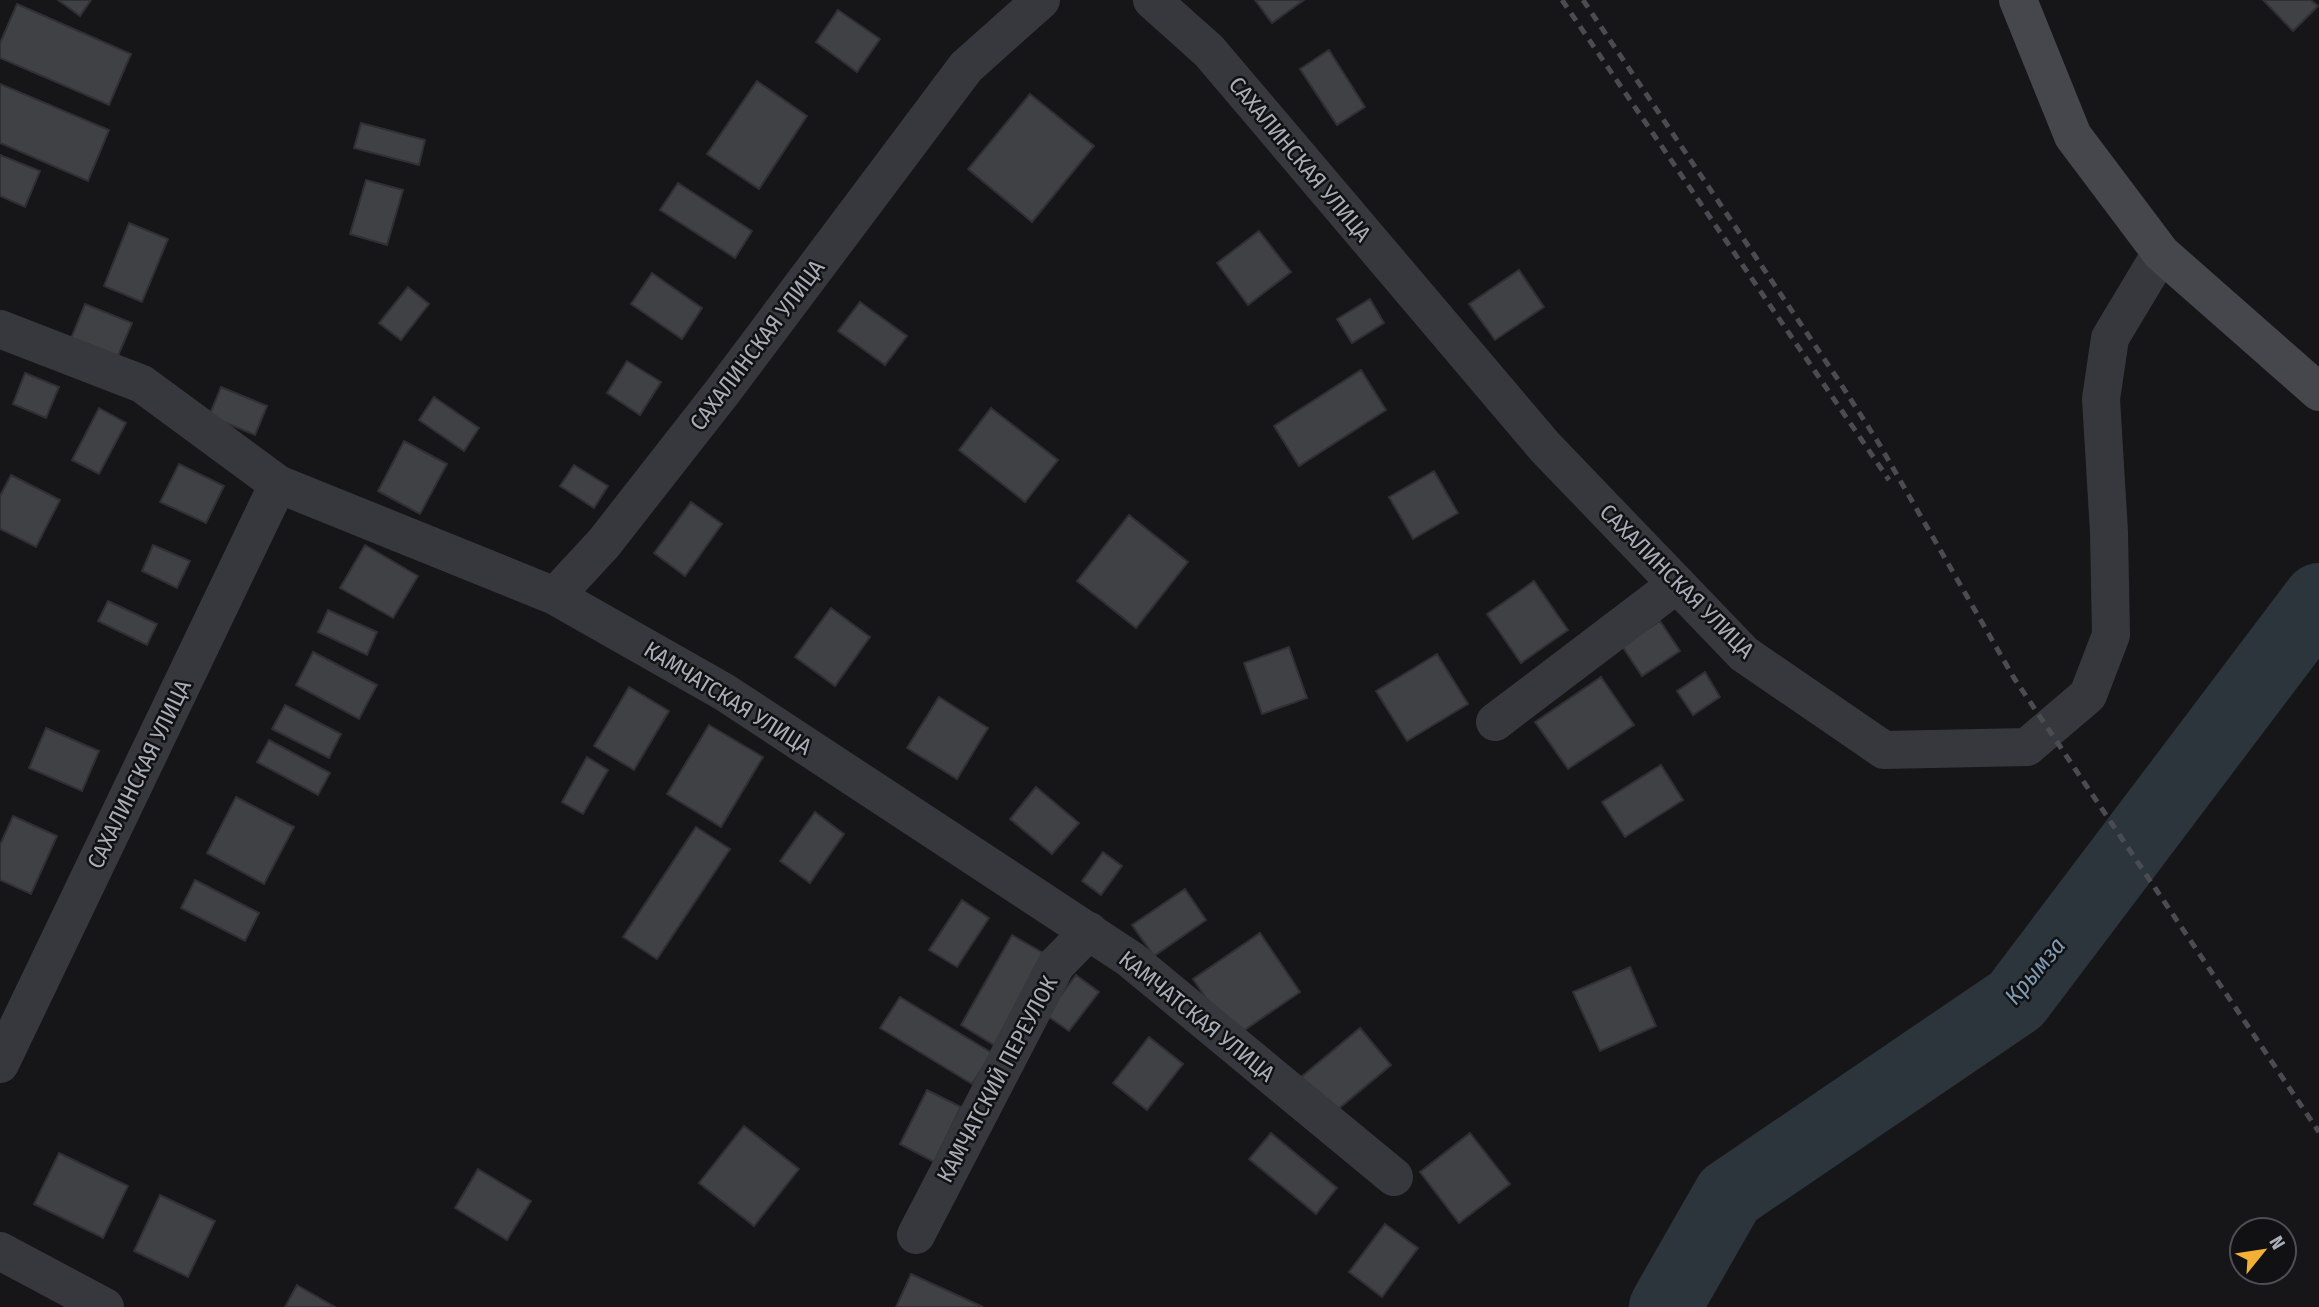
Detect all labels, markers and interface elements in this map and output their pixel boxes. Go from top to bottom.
street label: САХАЛИНСКАЯ УЛИЦА [1223,71,1377,247]
street label: САХАЛИНСКАЯ УЛИЦА [684,254,830,436]
street label: САХАЛИНСКАЯ УЛИЦА [1594,498,1760,664]
street label: КАМЧАТСКАЯ УЛИЦА [639,635,817,761]
street label: САХАЛИНСКАЯ УЛИЦА [81,675,197,873]
water label: Крымза [1999,932,2071,1010]
street label: КАМЧАТСКАЯ УЛИЦА [1113,945,1281,1087]
street label: КАМЧАТСКИЙ ПЕРЕУЛОК [931,970,1064,1187]
north arrow [2228,1216,2298,1286]
text: N [2264,1232,2290,1253]

